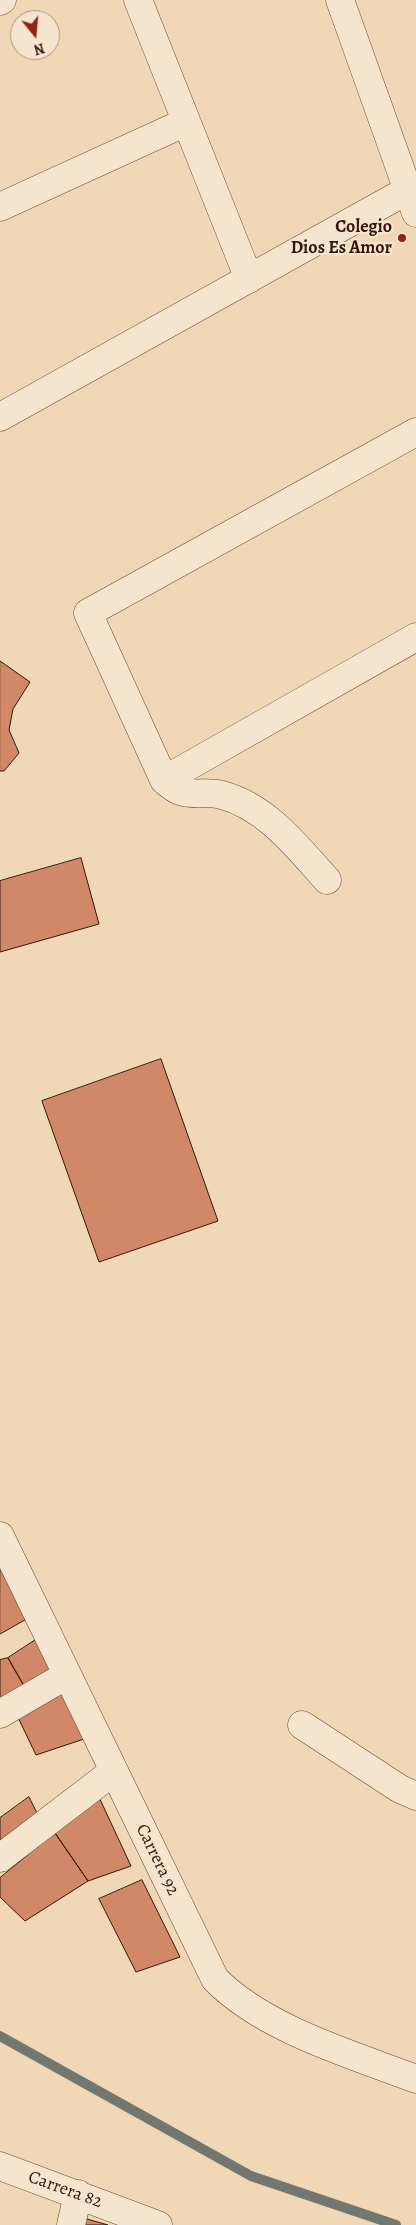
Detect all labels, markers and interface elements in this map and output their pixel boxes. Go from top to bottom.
north arrow [10,10,60,60]
text: N [32,38,47,59]
place label: Colegio Dios Es Amor [291,217,392,260]
marker: Colegio Dios Es Amor [396,232,408,244]
street label: Carrera 92 [130,1821,184,1899]
street label: Carrera 82 [25,2167,105,2213]

